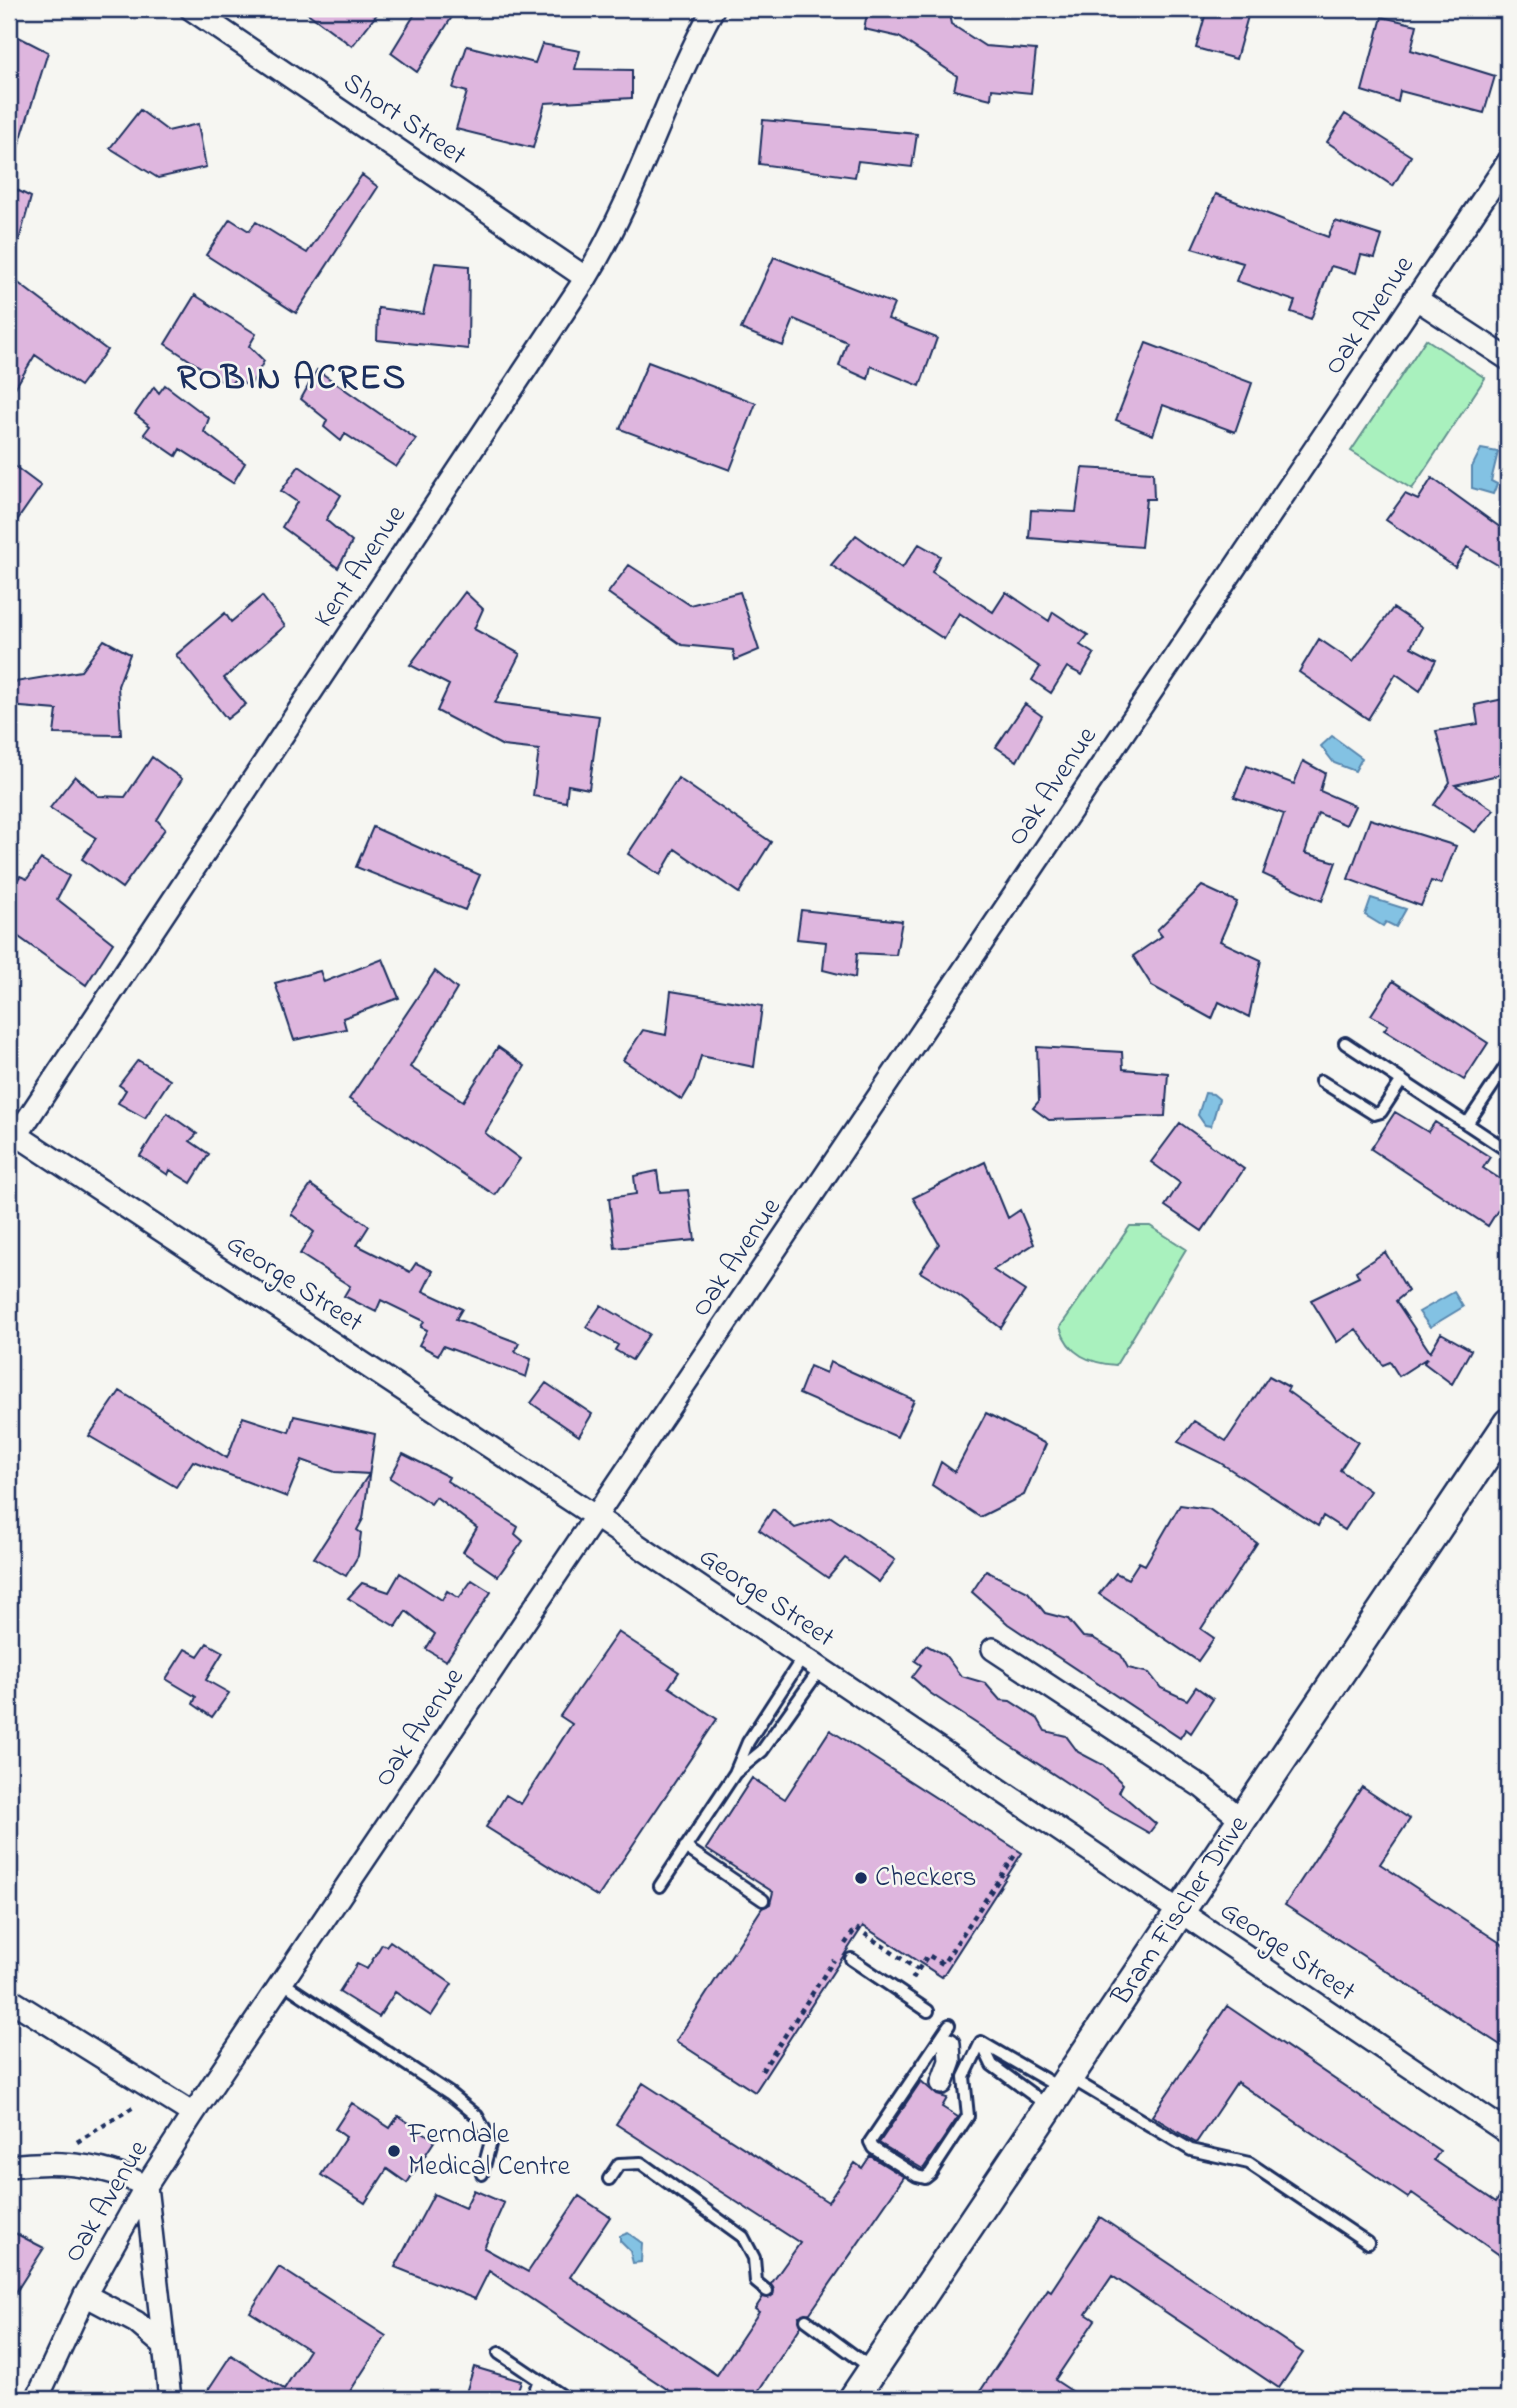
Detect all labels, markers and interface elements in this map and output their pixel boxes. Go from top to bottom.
street label: Short Street [334,63,474,177]
street label: Oak Avenue [1315,248,1425,384]
district label: ROBIN ACRES [177,354,407,405]
street label: Kent Avenue [305,497,417,637]
street label: Oak Avenue [998,719,1108,855]
street label: Oak Avenue [682,1190,792,1326]
street label: George Street [217,1224,371,1344]
street label: George Street [690,1537,842,1659]
street label: Oak Avenue [365,1660,475,1796]
street label: Bram Fischer Drive [1101,1807,1260,2015]
place label: Checkers [875,1858,976,1899]
marker: Checkers [853,1870,869,1886]
street label: George Street [1211,1891,1363,2013]
place label: Ferndale Medical Centre [407,2115,570,2188]
street label: Oak Avenue [54,2133,160,2271]
marker: Ferndale Medical Centre [386,2143,402,2159]

